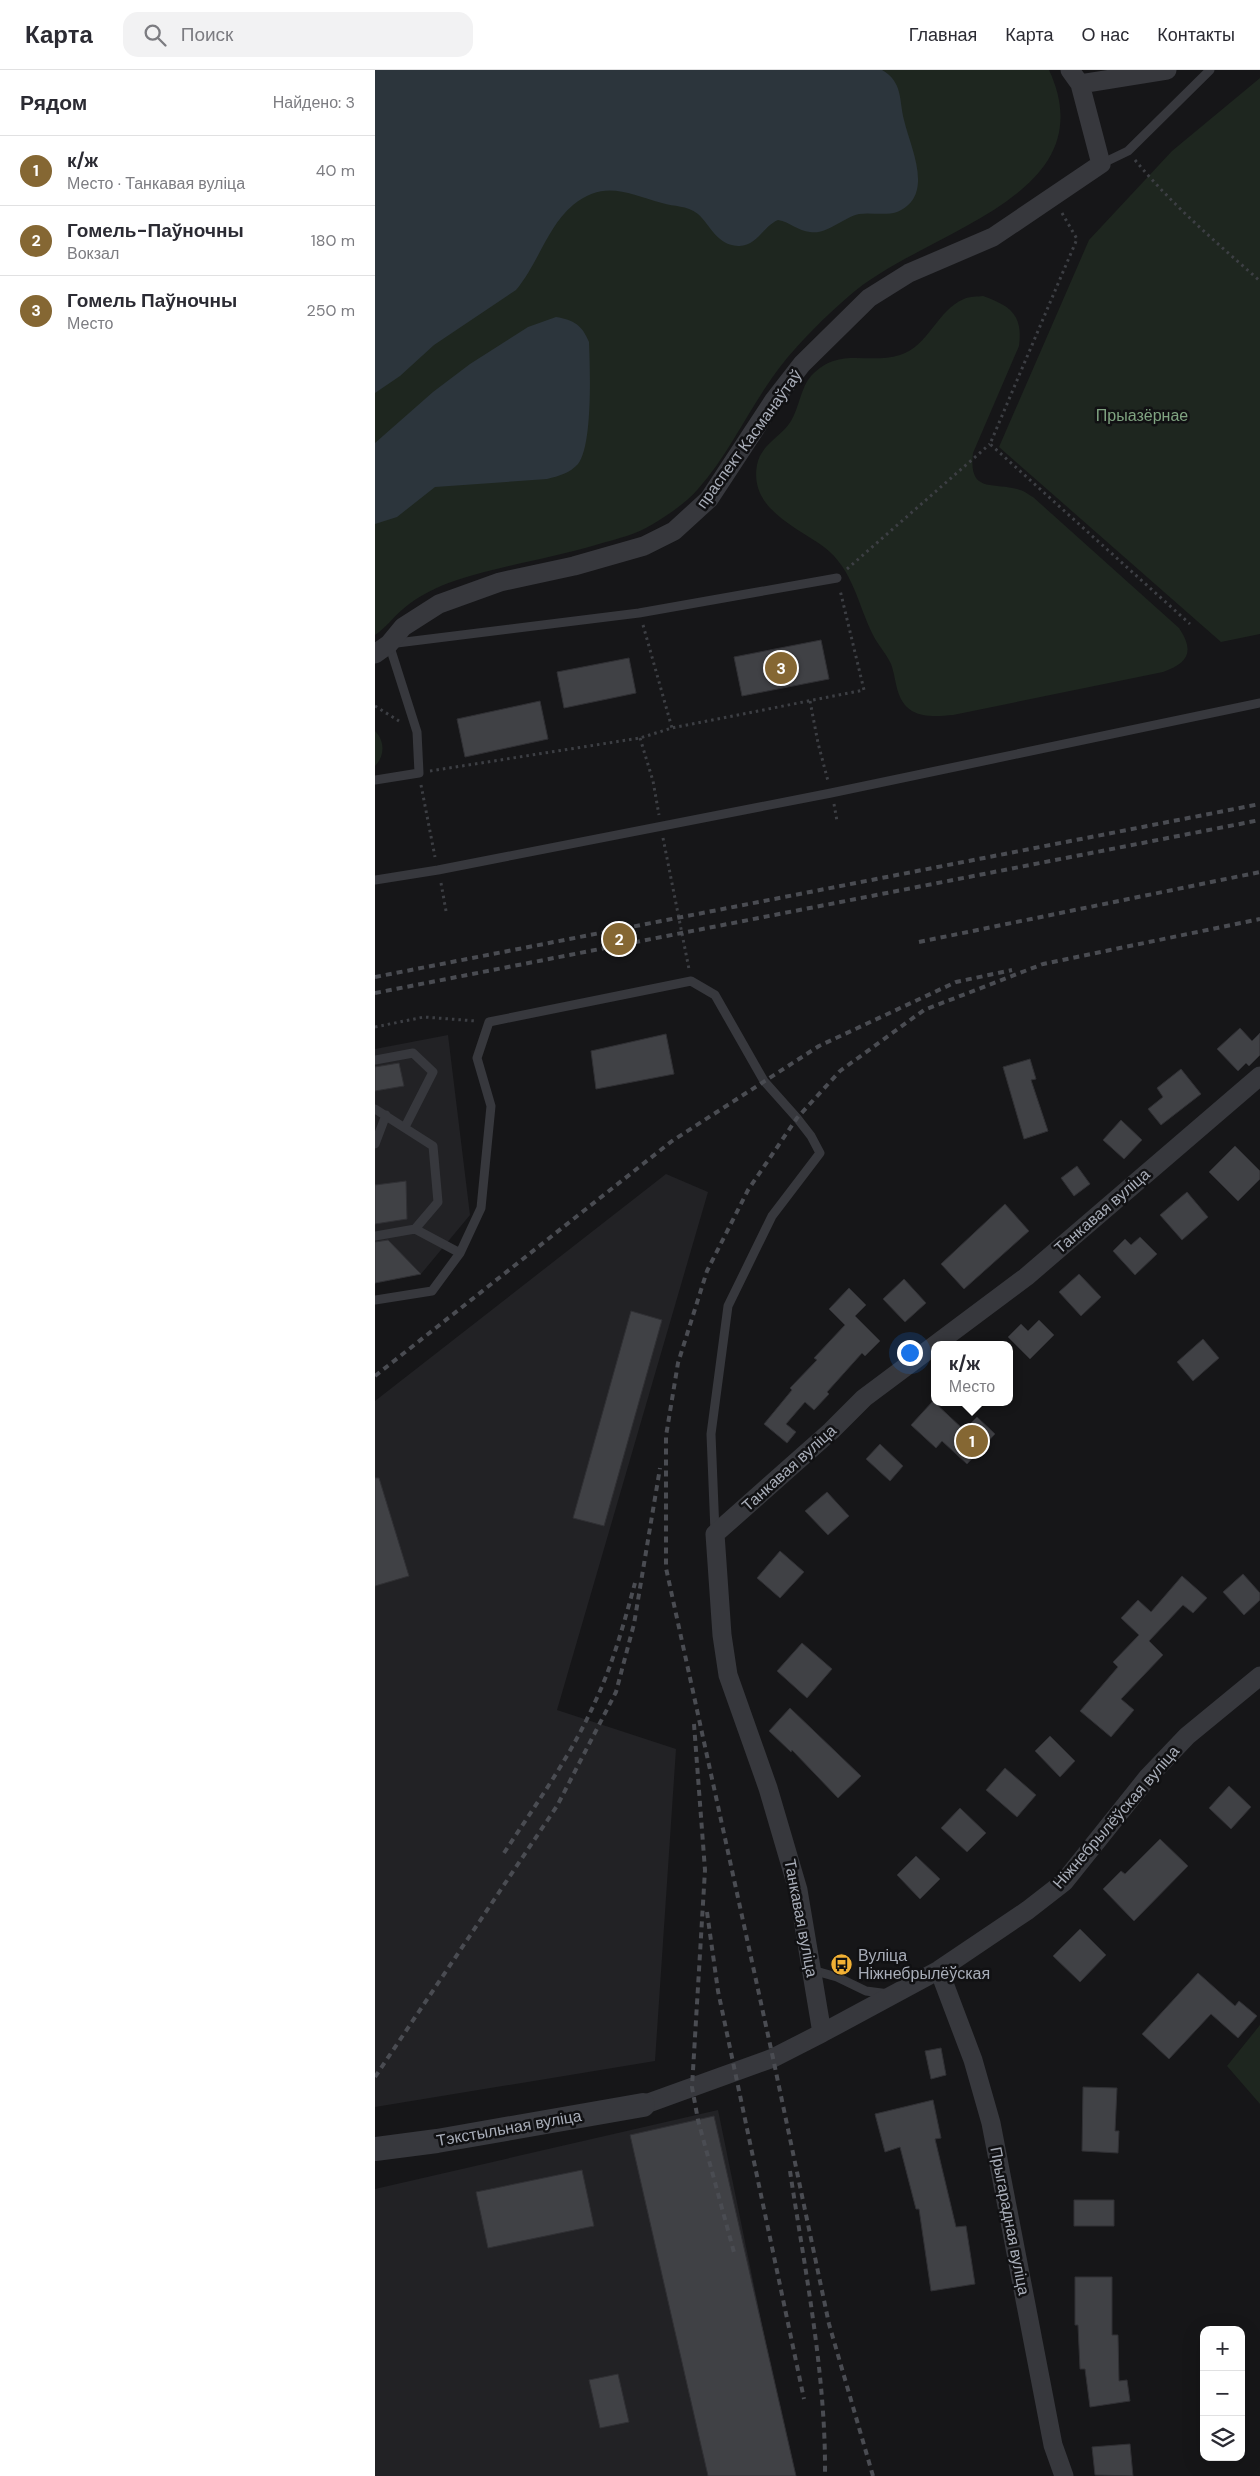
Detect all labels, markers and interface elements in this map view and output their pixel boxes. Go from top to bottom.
search box [123,12,473,57]
text: Карта [25,19,93,50]
icon: search [141,21,169,49]
text: Поиск [181,22,233,47]
text: Главная [909,23,977,47]
text: Карта [1005,23,1054,47]
text: О нас [1082,23,1129,47]
text: Контакты [1157,23,1235,47]
text: Рядом [20,89,87,117]
text: Найдено: 3 [273,92,355,113]
text: к/ж [67,148,98,173]
text: 1 [33,160,39,181]
text: 40 m [316,160,355,181]
text: Место · Танкавая вуліца [67,173,245,194]
text: Гомель-Паўночны [67,218,244,243]
text: 2 [31,230,41,251]
text: 180 m [311,230,355,251]
text: Вокзал [67,243,119,264]
text: Гомель Паўночны [67,288,237,313]
text: 3 [31,300,41,321]
text: 250 m [307,300,355,321]
text: Место [67,313,113,334]
street label: праспект Касманаўтаў [692,365,806,513]
park label: Прыазёрнае [1096,405,1188,426]
pin: 3 [765,649,797,687]
pin: 2 [603,920,635,958]
street label: Танкавая вуліца [1050,1164,1154,1258]
your location [897,1340,923,1366]
popup [931,1341,1013,1406]
text: к/ж [949,1351,980,1376]
text: Место [949,1376,995,1397]
street label: Танкавая вуліца [737,1420,841,1516]
pin: 1 [956,1422,988,1460]
street label: Ніжнебрылёўская вуліца [1048,1741,1184,1893]
street label: Танкавая вуліца [779,1857,823,1979]
place label: Вуліца Ніжнебрылёўская [858,1945,990,1984]
bus stop icon: Вуліца Ніжнебрылёўская [830,1952,854,1976]
street label: Тэкстыльная вуліца [435,2105,583,2151]
street label: Прыгарадная вуліца [985,2145,1035,2297]
map controls [1200,2326,1245,2461]
button: + [1200,2326,1245,2371]
button: − [1200,2371,1245,2416]
button: layers [1200,2416,1245,2461]

